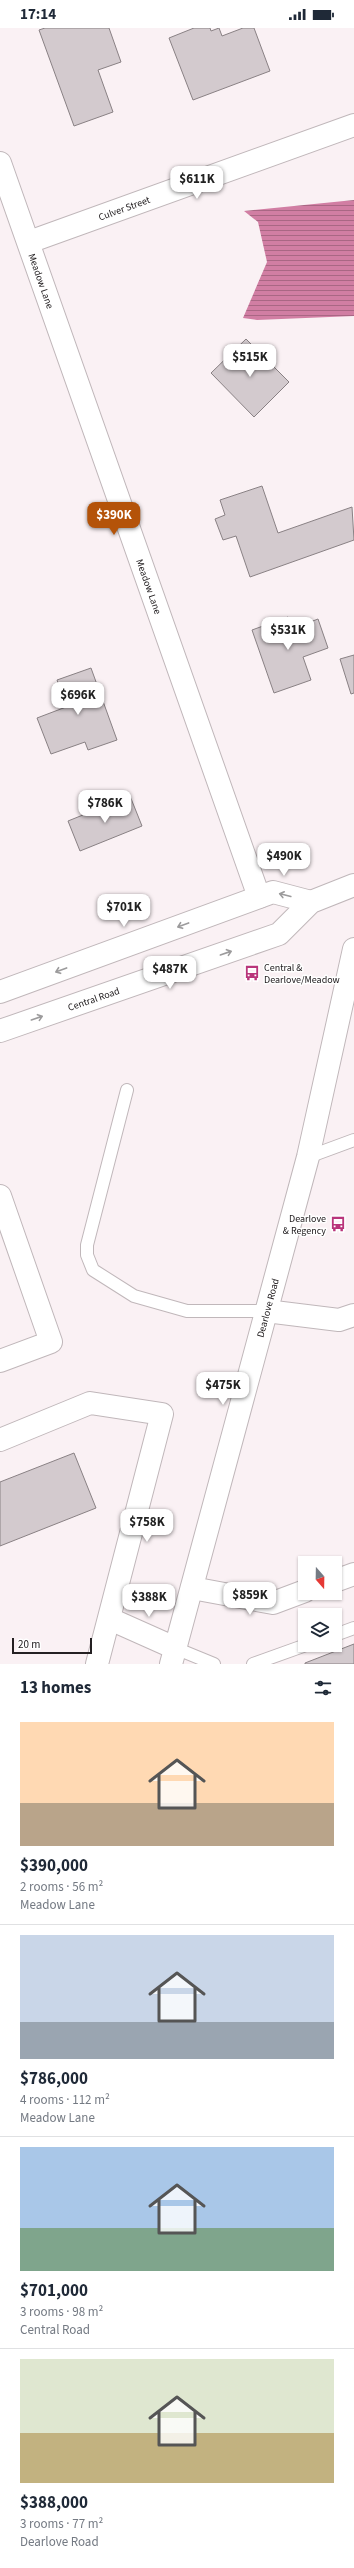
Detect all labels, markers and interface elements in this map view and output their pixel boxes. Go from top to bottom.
text: 17:14 [20,4,56,25]
pin: $611K [169,166,225,200]
text: $611K [179,170,215,188]
street label: Culver Street [97,193,153,224]
street label: Meadow Lane [24,252,57,311]
pin: $515K [222,344,278,378]
text: $515K [232,348,268,366]
pin: $390K [86,502,142,536]
text: $390K [96,506,132,524]
street label: Meadow Lane [132,557,165,616]
pin: $531K [260,617,316,651]
text: $531K [270,621,306,639]
pin: $696K [50,682,106,716]
text: $696K [60,686,96,704]
pin: $786K [77,790,133,824]
text: $786K [87,794,123,812]
pin: $490K [256,843,312,877]
text: $490K [266,847,302,865]
one-way arrow [279,890,292,898]
pin: $701K [96,894,152,928]
text: $701K [106,898,142,916]
one-way arrow [177,921,189,929]
one-way arrow [219,948,231,956]
pin: $487K [142,956,198,990]
text: $487K [152,960,188,978]
place label: Central & Dearlove/Meadow [264,961,340,987]
bus stop icon: Central & Dearlove/Meadow [243,964,261,982]
one-way arrow [55,966,67,974]
street label: Central Road [66,984,122,1015]
one-way arrow [30,1014,42,1022]
place label: Dearlove & Regency [283,1212,326,1238]
bus stop icon: Dearlove & Regency [329,1215,347,1233]
street label: Dearlove Road [254,1277,283,1339]
pin: $475K [195,1372,251,1406]
text: $475K [205,1376,241,1394]
pin: $758K [119,1509,175,1543]
text: $758K [129,1513,165,1531]
north arrow [298,1556,342,1600]
map controls [298,1556,342,1652]
pin: $859K [222,1582,278,1616]
pin: $388K [121,1584,177,1618]
text: $859K [232,1586,268,1604]
text: $388K [131,1588,167,1606]
button: layers [298,1608,342,1652]
scale bar [12,1636,92,1655]
text: 20 m [18,1637,40,1652]
text: 13 homes [20,1676,91,1700]
icon: filters [312,1677,334,1699]
icon: home [141,1748,213,1820]
text: $390,000 [20,1854,88,1878]
text: 2 rooms · 56 m² [20,1878,103,1896]
text: Meadow Lane [20,1896,95,1914]
icon: home [141,1961,213,2033]
text: $786,000 [20,2067,88,2091]
text: 4 rooms · 112 m² [20,2091,110,2109]
text: Meadow Lane [20,2109,95,2127]
icon: home [141,2173,213,2245]
text: $701,000 [20,2279,88,2303]
text: 3 rooms · 98 m² [20,2303,103,2321]
text: Central Road [20,2321,90,2339]
icon: home [141,2385,213,2457]
text: $388,000 [20,2491,88,2515]
text: 3 rooms · 77 m² [20,2515,103,2533]
text: Dearlove Road [20,2533,99,2551]

